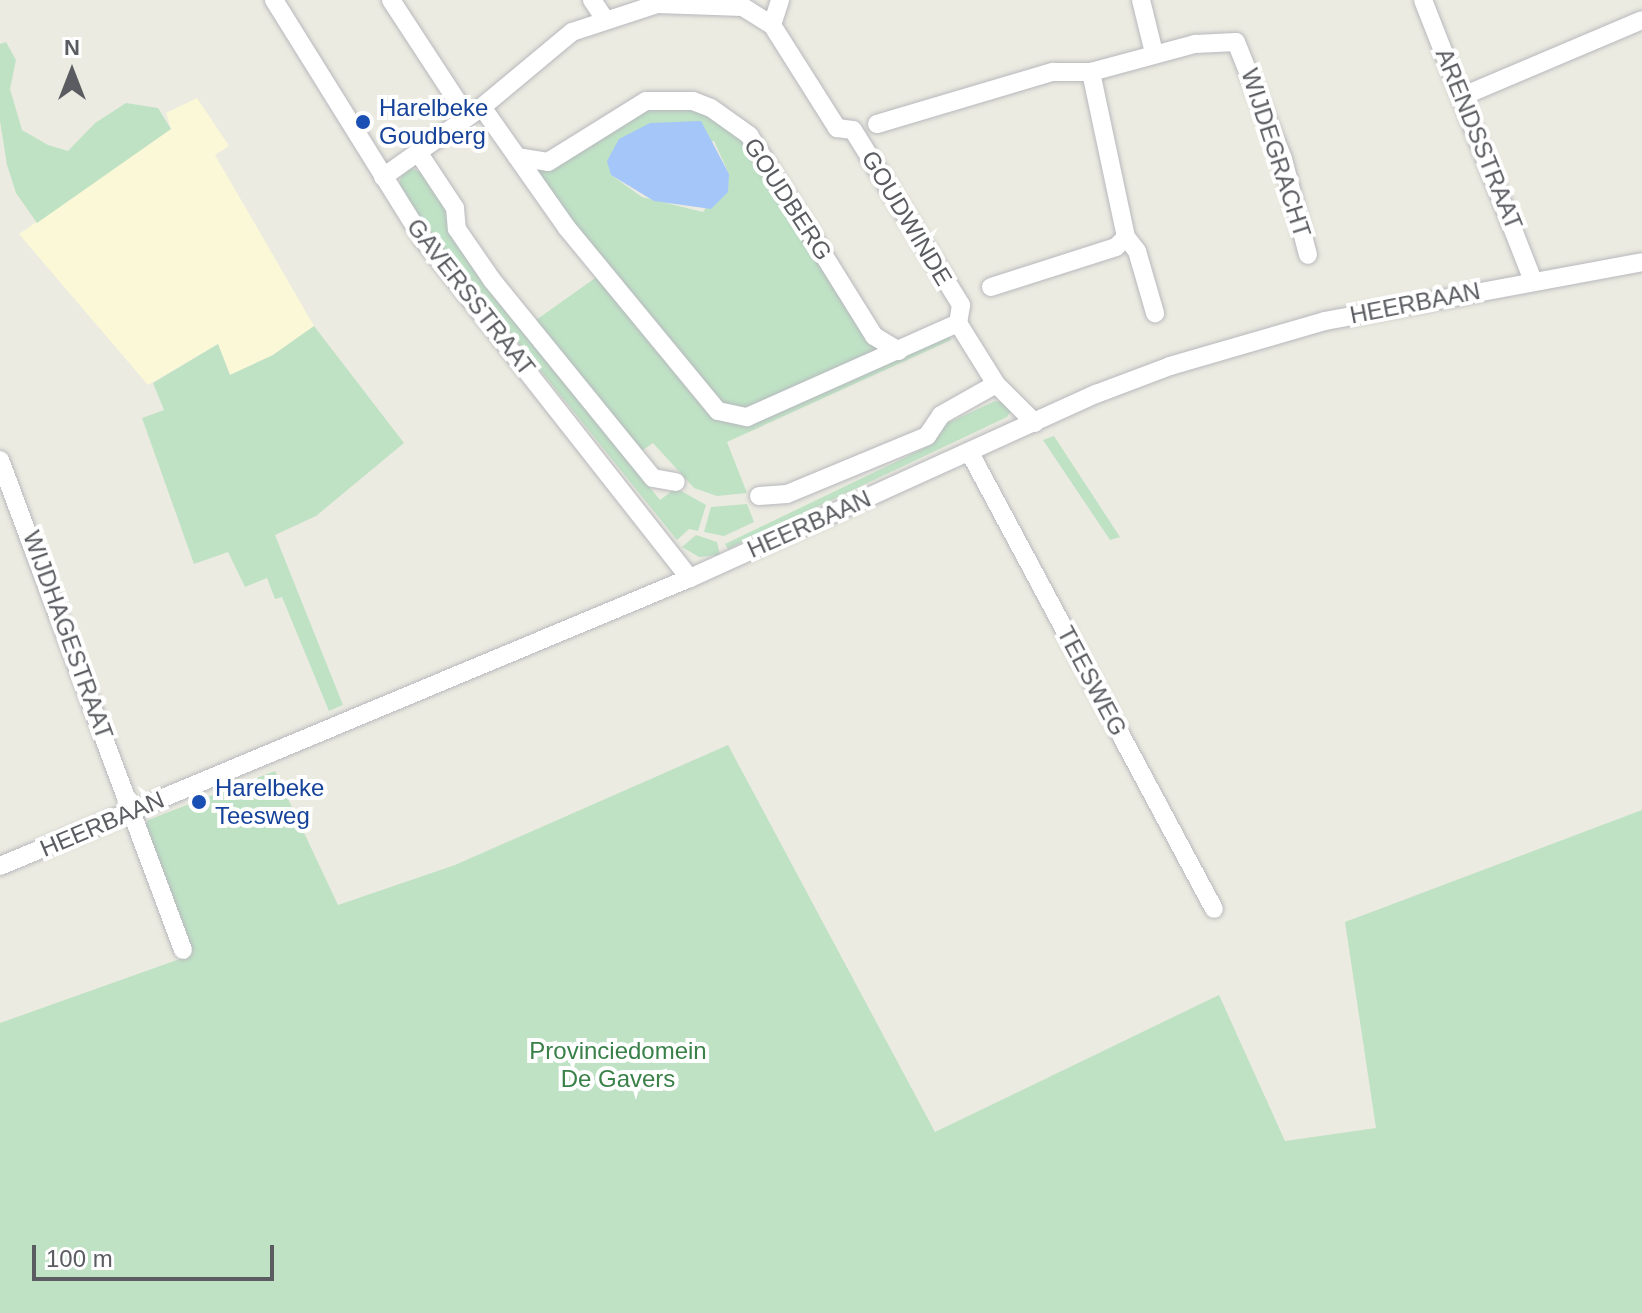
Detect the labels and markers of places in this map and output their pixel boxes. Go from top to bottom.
place label: Harelbeke Goudberg [379,94,488,150]
marker: Harelbeke Goudberg [354,113,372,131]
place label: Harelbeke Teesweg [215,774,324,830]
marker: Harelbeke Teesweg [190,793,208,811]

